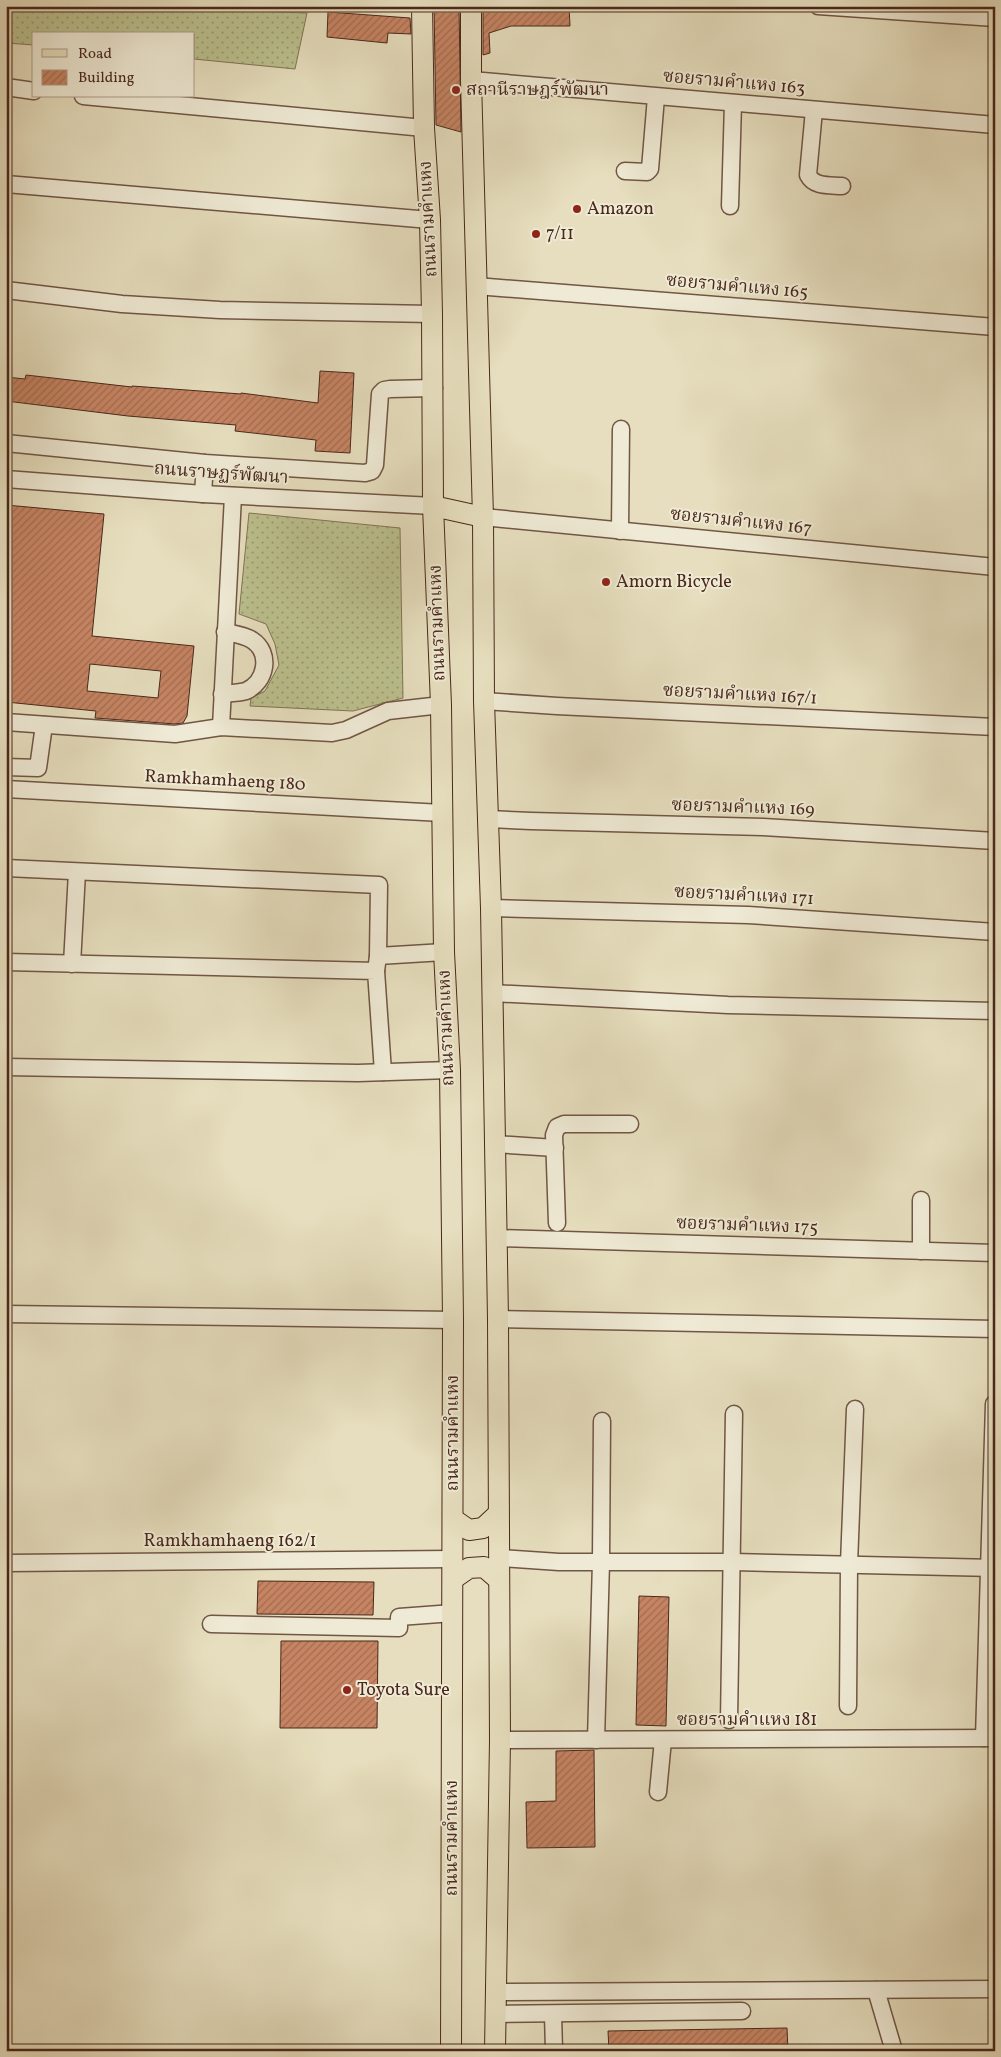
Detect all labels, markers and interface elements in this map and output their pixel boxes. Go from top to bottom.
legend [32,32,195,98]
text: Road [78,44,112,65]
street label: ซอยรามคำแหง 163 [662,64,806,102]
text: Building [78,68,135,89]
place label: สถานีราษฎร์พัฒนา [466,78,609,103]
marker: สถานีราษฎร์พัฒนา [450,84,462,96]
street label: ถนนรามคำแหง [413,160,445,278]
place label: Amazon [587,197,654,222]
marker: Amazon [571,203,583,215]
place label: 7/11 [546,222,574,247]
marker: 7/11 [530,228,542,240]
street label: ซอยรามคำแหง 165 [665,268,809,306]
street label: ถนนราษฏร์พัฒนา [153,457,289,491]
street label: ซอยรามคำแหง 167 [669,502,813,542]
street label: ถนนรามคำแหง [423,564,453,682]
place label: Amorn Bicycle [616,570,732,595]
marker: Amorn Bicycle [600,576,612,588]
street label: ซอยรามคำแหง 167/1 [662,678,818,712]
street label: Ramkhamhaeng 180 [144,764,306,798]
street label: ซอยรามคำแหง 169 [671,793,815,823]
street label: ซอยรามคำแหง 171 [673,880,815,912]
street label: ถนนรามคำแหง [432,969,462,1087]
street label: ซอยรามคำแหง 175 [676,1211,818,1241]
street label: ถนนรามคำแหง [441,1375,466,1491]
street label: Ramkhamhaeng 162/1 [143,1529,317,1554]
place label: Toyota Sure [357,1678,450,1703]
marker: Toyota Sure [341,1684,353,1696]
street label: ซอยรามคำแหง 181 [677,1708,817,1733]
street label: ถนนรามคำแหง [440,1780,465,1896]

